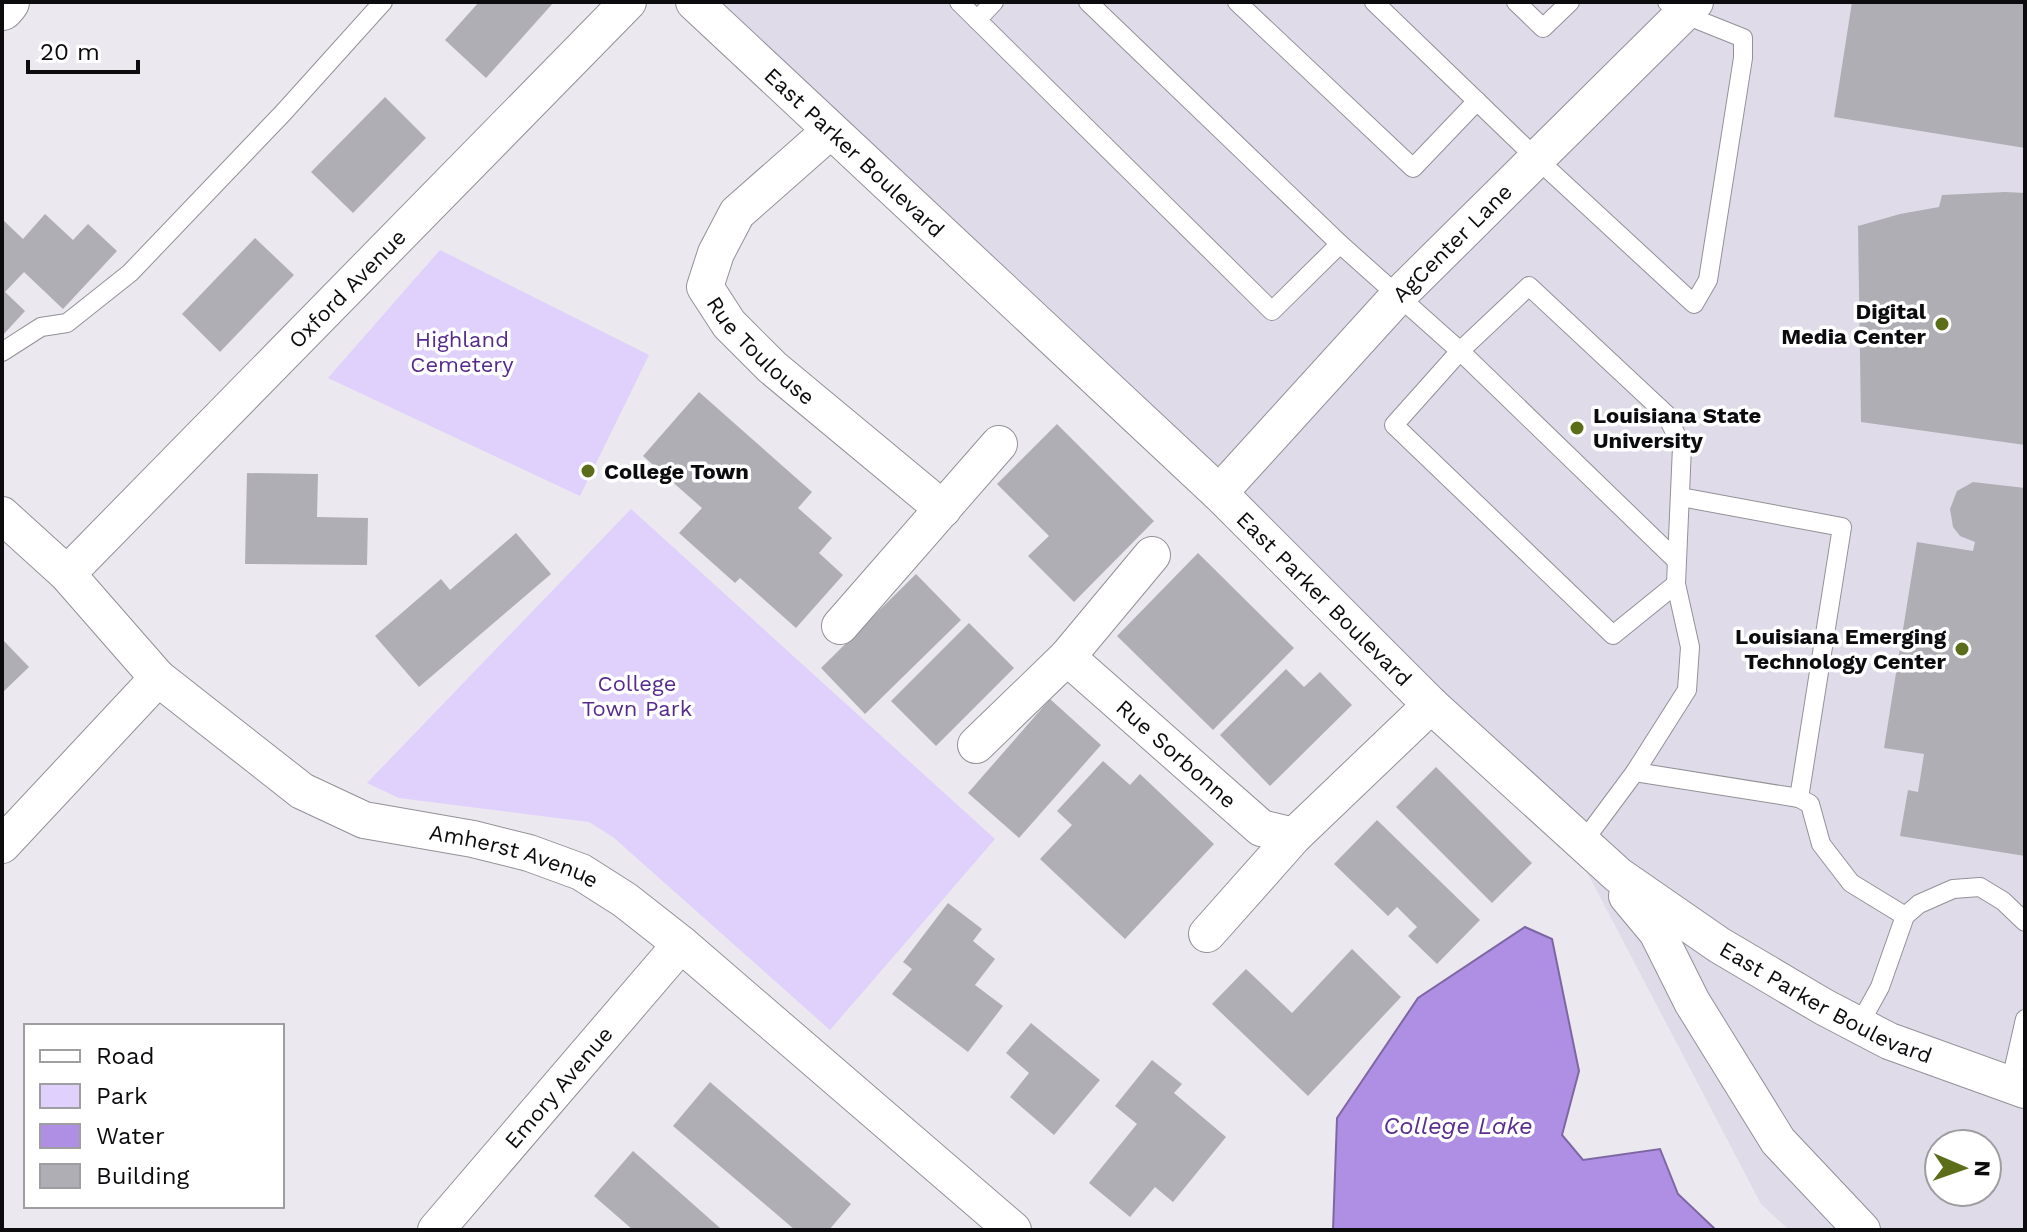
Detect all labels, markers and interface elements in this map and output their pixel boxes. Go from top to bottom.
scale bar [28,24,138,74]
text: 20 m [40,38,100,66]
street label: East Parker Boulevard [760,62,950,242]
street label: AgCenter Lane [1387,178,1517,307]
street label: Oxford Avenue [283,224,411,353]
street label: Rue Toulouse [702,292,820,410]
place label: Digital Media Center [1781,299,1927,349]
marker: Digital Media Center [1933,315,1951,333]
park label: Highland Cemetery [410,327,514,377]
place label: Louisiana State University [1593,403,1761,453]
marker: Louisiana State University [1568,419,1586,437]
place label: College Town [604,459,749,484]
marker: College Town [579,462,597,480]
street label: East Parker Boulevard [1232,506,1417,691]
place label: Louisiana Emerging Technology Center [1735,624,1947,674]
marker: Louisiana Emerging Technology Center [1953,640,1971,658]
park label: College Town Park [582,671,692,721]
street label: Rue Sorbonne [1111,694,1242,813]
street label: Amherst Avenue [428,819,603,893]
street label: East Parker Boulevard [1716,936,1935,1068]
street label: Emory Avenue [499,1021,617,1153]
legend [24,1024,284,1208]
text: Road [96,1042,155,1070]
text: Park [96,1082,148,1110]
water label: College Lake [1383,1112,1533,1140]
text: Water [96,1122,165,1150]
north arrow [1923,1128,2003,1208]
text: N [1970,1160,1995,1177]
text: Building [96,1162,189,1190]

